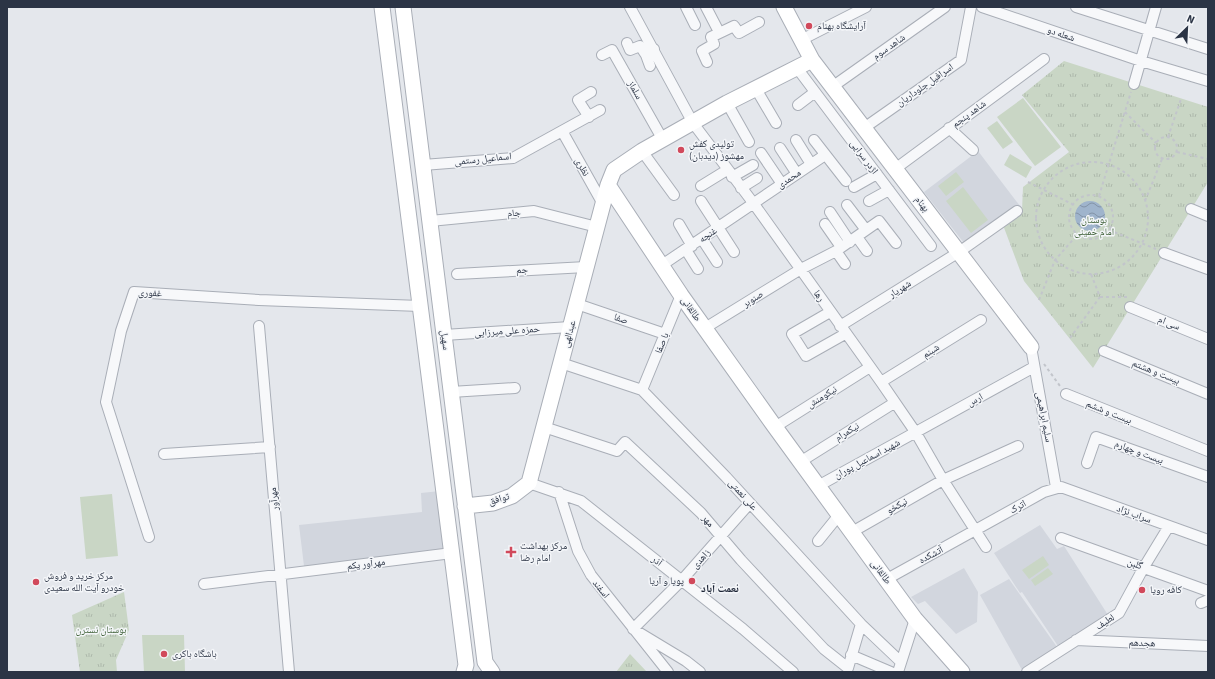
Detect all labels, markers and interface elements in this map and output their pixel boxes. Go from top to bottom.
north arrow [1167,8,1207,48]
text: N [1184,11,1197,28]
place label: آرایشگاه بهنام [817,19,866,33]
marker: آرایشگاه بهنام [804,21,814,31]
street label: شعله دو [1045,23,1077,45]
street label: شاهد سوم [870,30,909,63]
street label: اسرافیل جلوداریان [894,60,956,110]
street label: سلماز [624,77,646,102]
street label: شاهد پنجم [949,97,989,131]
place label: تولیدی کفش مهشوز (دیدبان) [689,137,744,163]
street label: اژدر سرایی [847,137,881,177]
marker: تولیدی کفش مهشوز (دیدبان) [676,145,686,155]
street label: اسماعیل رستمی [454,149,512,169]
street label: نظری [571,155,593,179]
street label: محمدی [774,166,804,192]
street label: بهنام [911,193,933,215]
street label: جام [507,205,522,221]
park label: بوستان امام خمینی [1074,213,1114,239]
street label: غنچه [696,224,720,246]
street label: جم [516,263,529,277]
street label: شهریار [885,276,914,302]
street label: غفوری [138,286,162,300]
street label: صنوبر [739,287,766,311]
street label: رها [810,287,828,305]
street label: طالقانی [677,294,705,325]
street label: صفا [612,310,630,328]
street label: سی ام [1156,312,1183,334]
street label: عبدالهی [559,319,579,349]
street label: حمزه علی میرزایی [474,322,541,340]
street label: سهیل [437,329,453,351]
street label: با صفا [651,330,673,356]
street label: شبنم [920,340,943,362]
street label: بیست و هشتم [1130,356,1182,388]
street label: نیکومنش [804,382,840,412]
street label: ارس [964,390,986,410]
street label: سلیم ابراهیمی [1032,391,1056,444]
street label: بیست و ششم [1084,396,1134,428]
street label: نیکمرام [832,419,862,445]
street label: شهید اسماعیل پوران [831,435,903,482]
street label: بیست و چهارم [1113,437,1166,467]
street label: علی نعمتی [725,476,761,514]
street label: مهرآور [266,486,282,512]
street label: توافق [487,489,511,509]
street label: نیکخو [884,494,910,518]
street label: اترک [1007,497,1029,517]
street label: سراب نژاد [1115,501,1154,527]
street label: مهر [698,511,718,531]
place label: مرکز بهداشت امام رضا [520,539,568,565]
street label: آتشکده [916,543,946,567]
marker: مرکز بهداشت امام رضا [505,546,517,558]
street label: زاهدی [688,546,714,572]
street label: آذر [648,552,666,570]
street label: مهرآور یکم [346,555,386,573]
street label: گلبن [1125,555,1145,573]
street label: طالقانی [867,557,895,587]
place label: مرکز خرید و فروش خودرو آیت الله سعیدی [44,569,125,595]
place label: پویا و آریا [649,574,684,588]
marker: پویا و آریا [687,576,697,586]
marker: مرکز خرید و فروش خودرو آیت الله سعیدی [31,577,41,587]
street label: اسفند [589,577,613,601]
district label: نعمت آباد [701,581,739,596]
place label: کافه رویا [1150,583,1182,597]
marker: کافه رویا [1137,585,1147,595]
street label: لطیف [1093,611,1117,633]
park label: بوستان نسترن [76,623,127,637]
street label: هجدهم [1128,636,1156,650]
place label: باشگاه باکری [172,647,217,661]
marker: باشگاه باکری [159,649,169,659]

